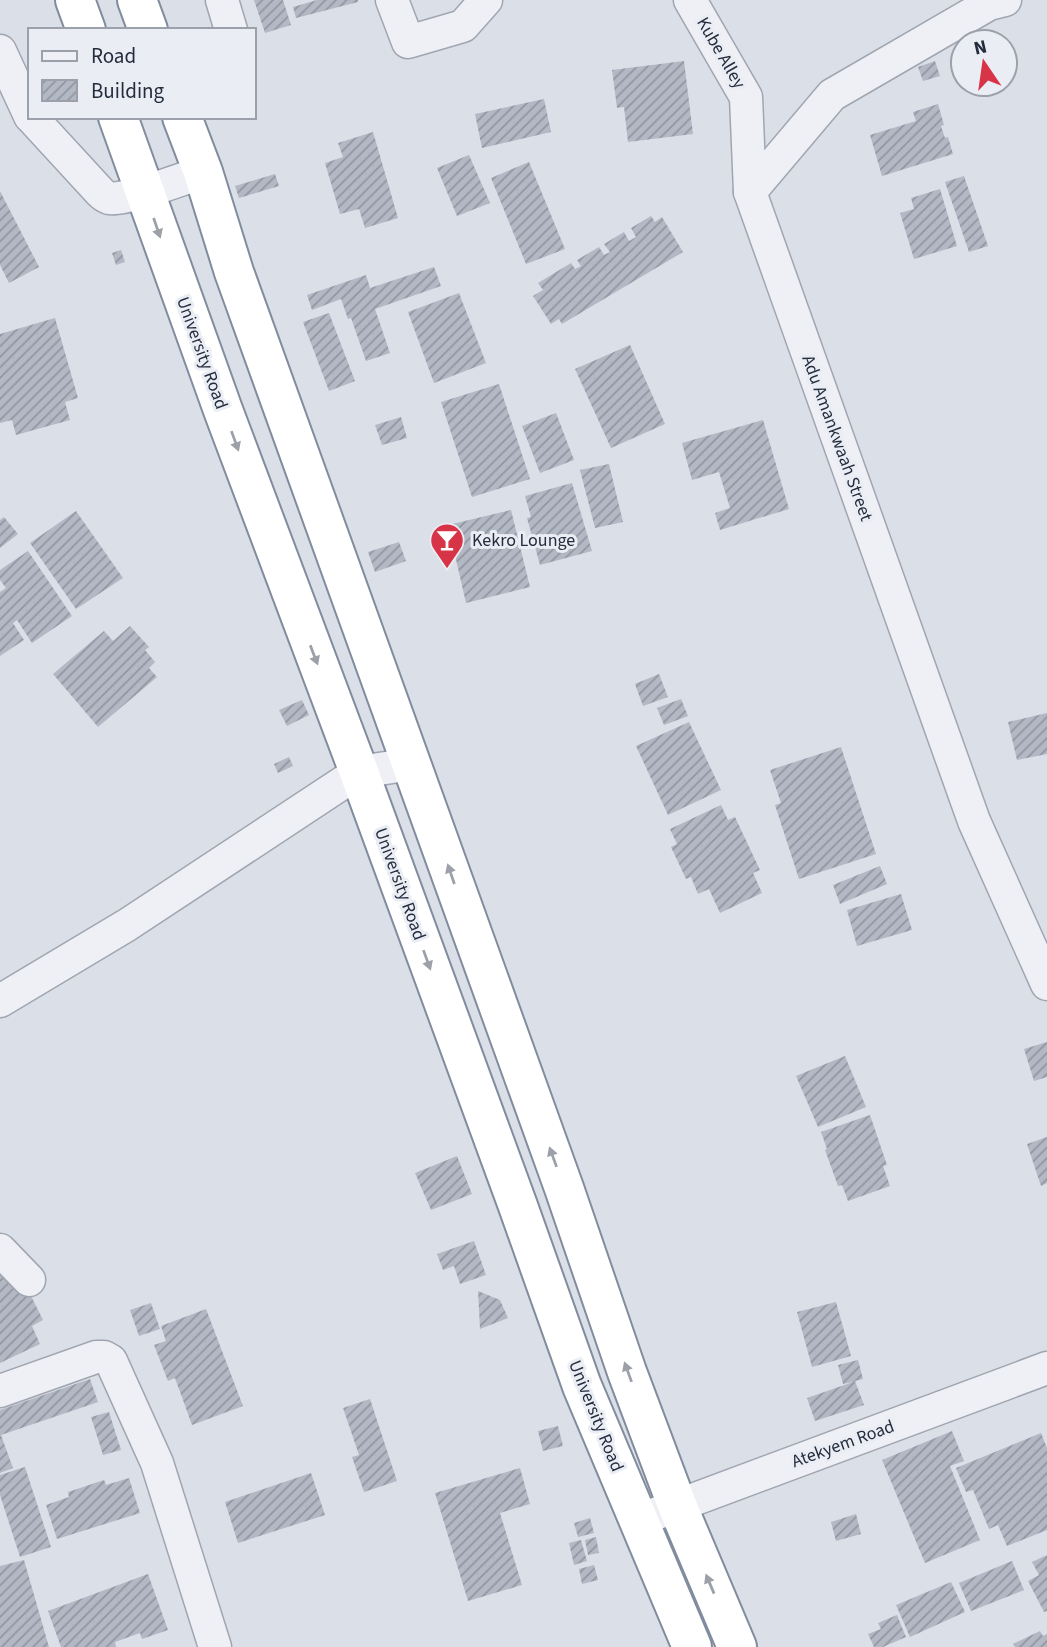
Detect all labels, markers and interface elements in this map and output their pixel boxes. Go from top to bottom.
street label: Kube Alley [690,13,752,94]
legend [28,28,256,119]
north arrow [949,28,1019,98]
text: N [971,33,990,62]
text: Road [91,41,136,71]
text: Building [91,76,165,106]
one-way arrow [152,217,163,238]
street label: University Road [170,293,234,413]
street label: Adu Amankwaah Street [795,351,879,525]
one-way arrow [229,431,240,452]
bar icon: Kekro Lounge [428,521,466,570]
place label: Kekro Lounge [472,528,575,553]
one-way arrow [309,644,320,665]
street label: University Road [368,824,432,944]
one-way arrow [445,864,456,885]
one-way arrow [422,949,433,970]
one-way arrow [547,1147,558,1168]
street label: University Road [562,1357,630,1475]
one-way arrow [622,1362,633,1383]
street label: Atekyem Road [788,1414,898,1474]
one-way arrow [705,1573,716,1594]

